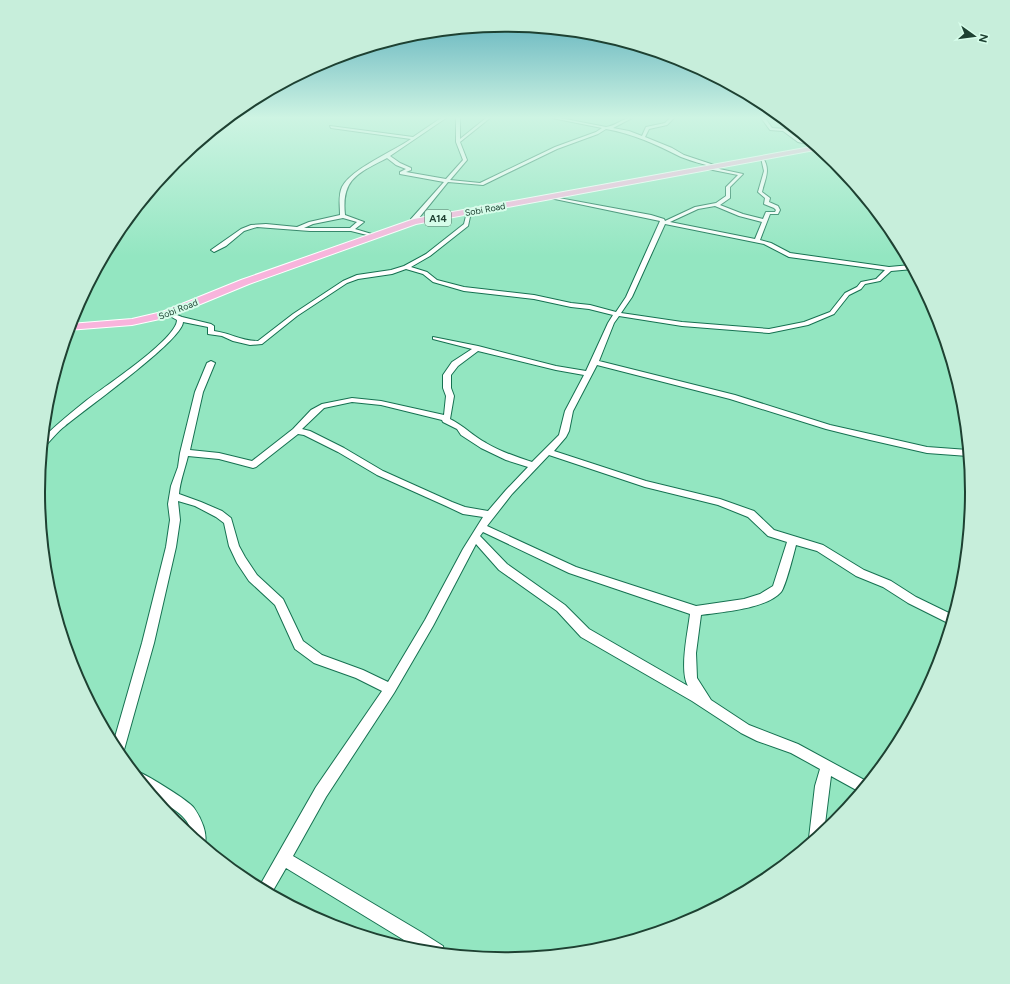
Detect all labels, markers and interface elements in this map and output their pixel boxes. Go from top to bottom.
north arrow [954,16,994,56]
text: N [976,33,991,44]
street label: Sobi Road [464,200,506,218]
road number: A14 [425,210,451,226]
street label: Sobi Road [157,297,199,321]

